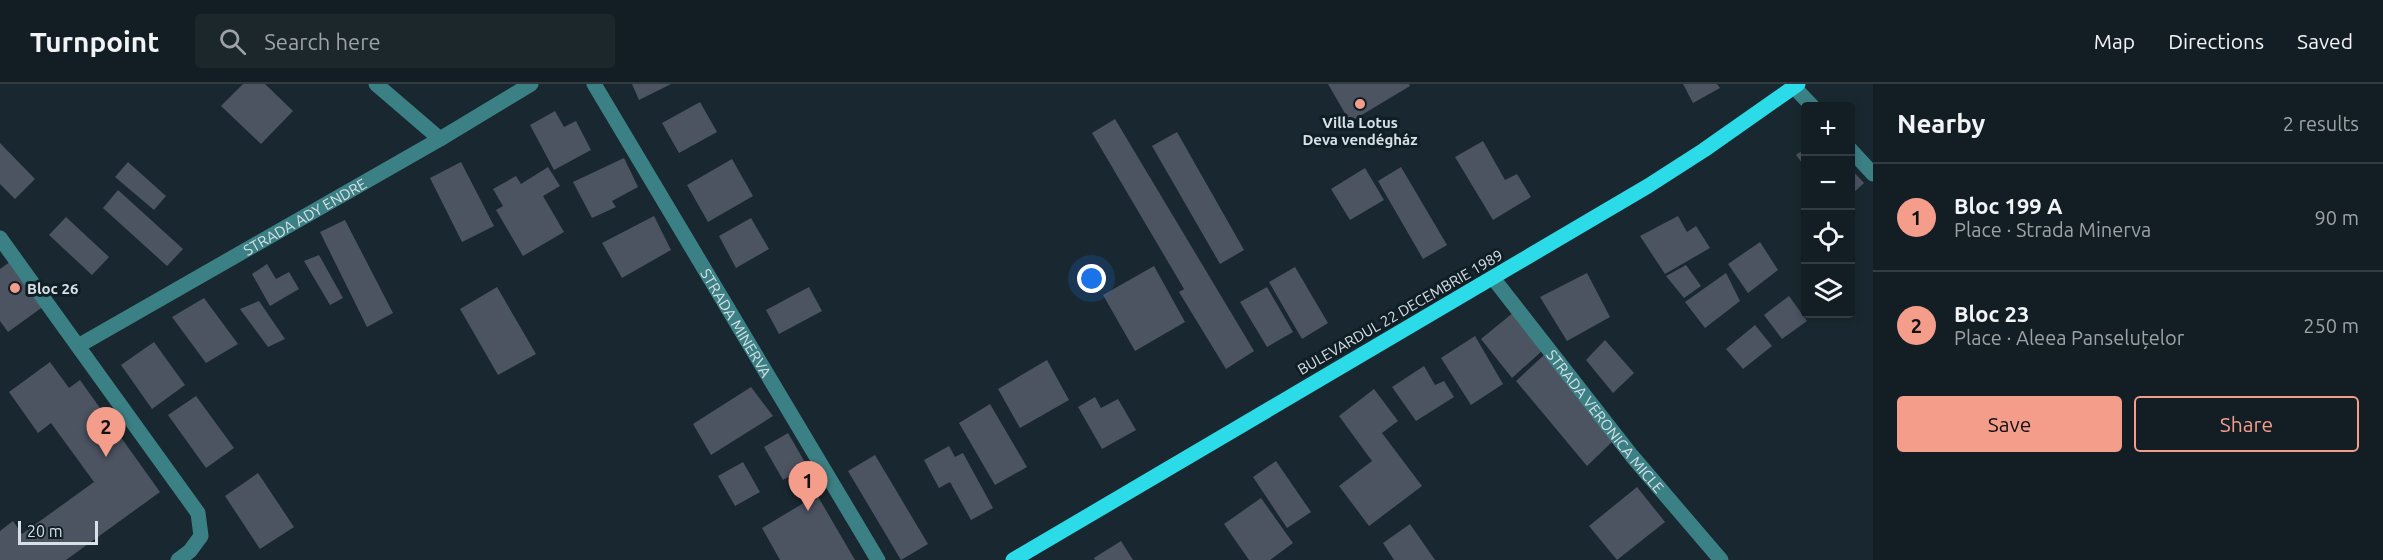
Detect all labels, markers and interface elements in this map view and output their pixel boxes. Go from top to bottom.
search box [195,14,615,68]
icon: search [216,25,249,58]
text: Turnpoint [30,26,159,57]
text: Search here [264,29,381,54]
text: Map [2094,29,2135,53]
text: Directions [2168,29,2264,53]
text: Saved [2297,29,2353,53]
marker: Villa Lotus Deva vendégház [1353,97,1367,111]
map controls [1801,102,1855,318]
button: + [1801,102,1855,156]
text: Nearby [1897,109,1985,138]
text: 2 results [2283,112,2359,135]
place label: Villa Lotus Deva vendégház [1302,114,1418,148]
button: − [1801,156,1855,210]
street label: STRADA ADY ENDRE [240,175,369,258]
text: Bloc 199 A [1954,193,2062,218]
text: 1 [1911,206,1922,229]
text: 90 m [2315,206,2359,229]
button: locate [1801,210,1855,264]
text: Place · Strada Minerva [1954,218,2151,241]
street label: BULEVARDUL 22 DECEMBRIE 1989 [1295,246,1505,378]
your location [1077,264,1106,293]
button: layers [1801,264,1855,318]
street label: STRADA MINERVA [698,265,775,380]
place label: Bloc 26 [27,280,78,297]
marker: Bloc 26 [8,281,22,295]
text: Bloc 23 [1954,301,2029,326]
text: 2 [1911,314,1922,337]
text: 250 m [2303,314,2359,337]
text: Place · Aleea Panseluțelor [1954,326,2184,349]
street label: STRADA VERONICA MICLE [1544,346,1668,496]
button: Save [1897,396,2122,452]
button: Share [2134,396,2359,452]
pin: 2 [86,408,126,457]
pin: 1 [788,462,828,511]
scale bar [18,518,98,546]
text: 20 m [27,522,63,540]

